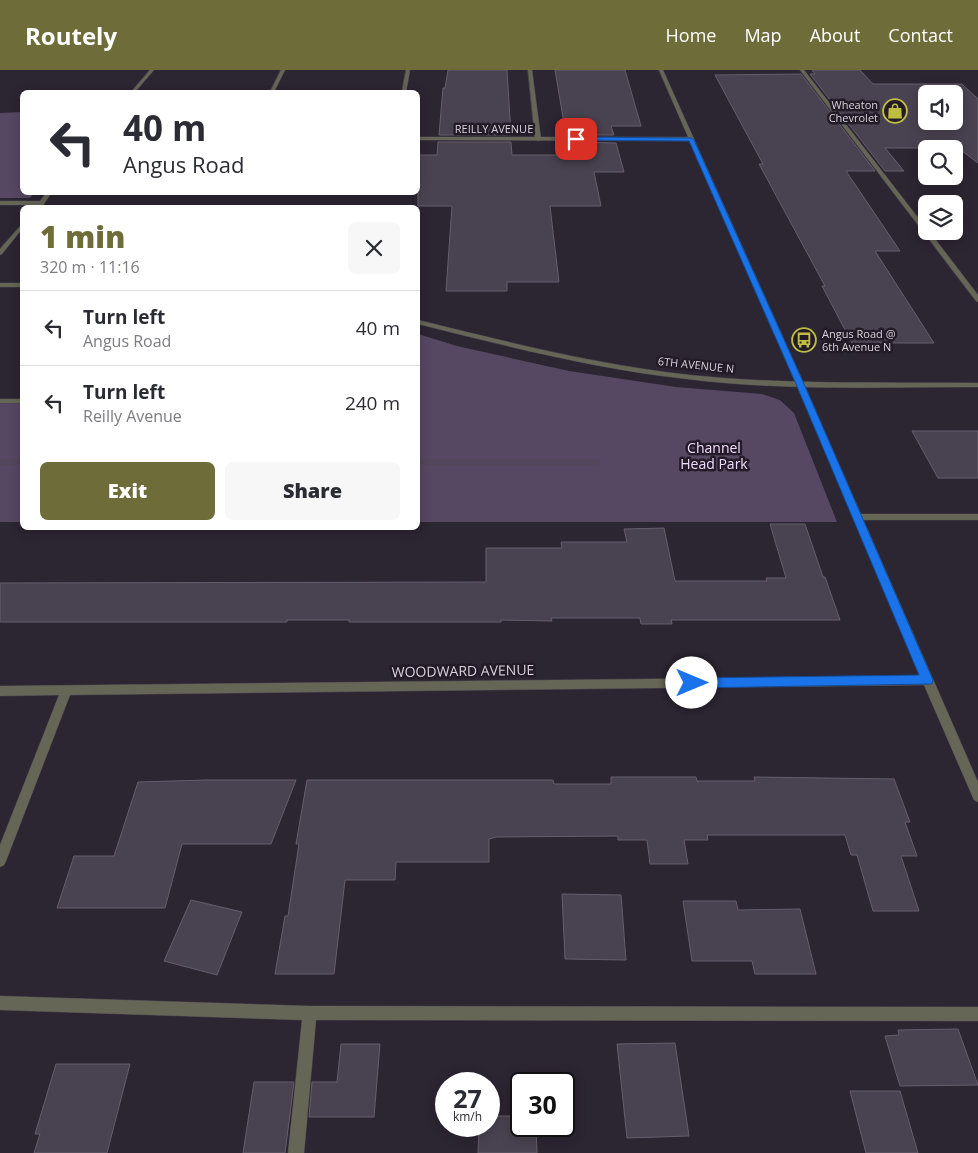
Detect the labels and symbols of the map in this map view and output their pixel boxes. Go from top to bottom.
place label: Wheaton Chevrolet [829,97,878,125]
shop icon: Wheaton Chevrolet [882,98,908,124]
pin [555,118,597,160]
street label: REILLY AVENUE [455,121,533,136]
place label: Angus Road @ 6th Avenue N [822,326,896,354]
bus stop icon: Angus Road @ 6th Avenue N [791,327,817,353]
street label: 6TH AVENUE N [657,353,735,376]
park label: Channel Head Park [680,438,748,473]
position arrow [665,656,717,708]
street label: WOODWARD AVENUE [392,660,534,681]
speed limit sign: 30 [510,1072,575,1137]

